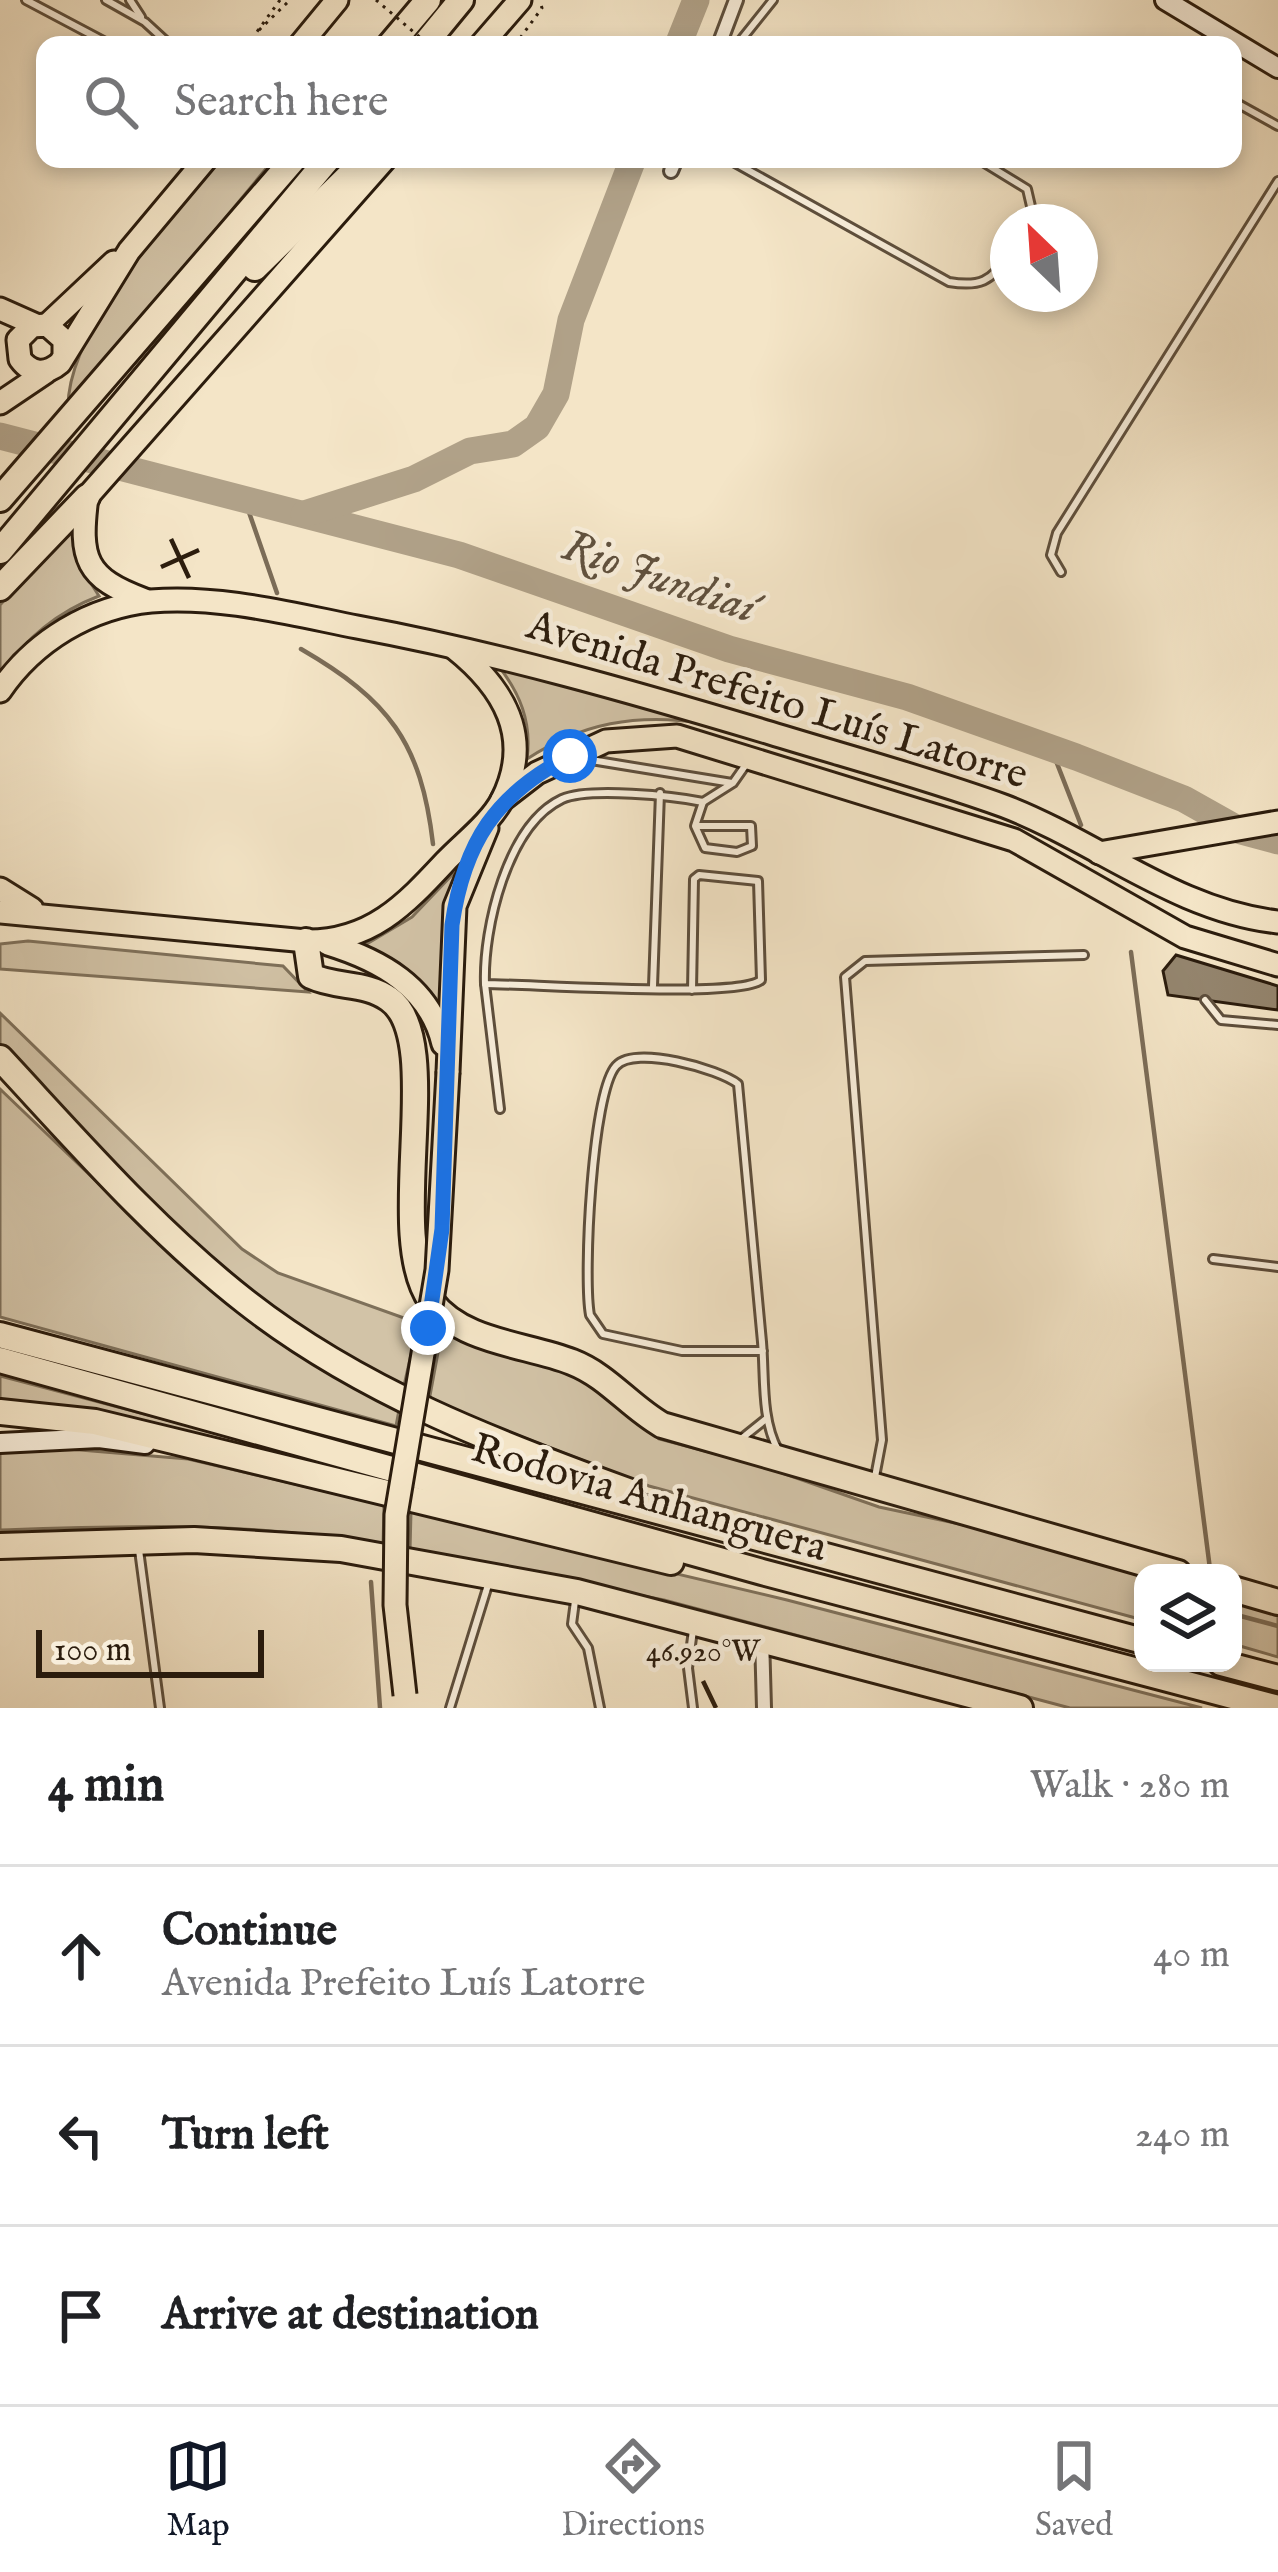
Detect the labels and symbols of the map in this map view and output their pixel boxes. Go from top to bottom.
north arrow [990,204,1098,312]
water label: Rio Jundiaí [555,518,770,640]
street label: Avenida Prefeito Luís Latorre [519,599,1034,802]
route start [543,729,597,783]
route end [401,1301,455,1355]
street label: Rodovia Anhanguera [465,1423,834,1575]
scale bar [36,1624,264,1677]
text: 46.920°W [646,1634,761,1672]

